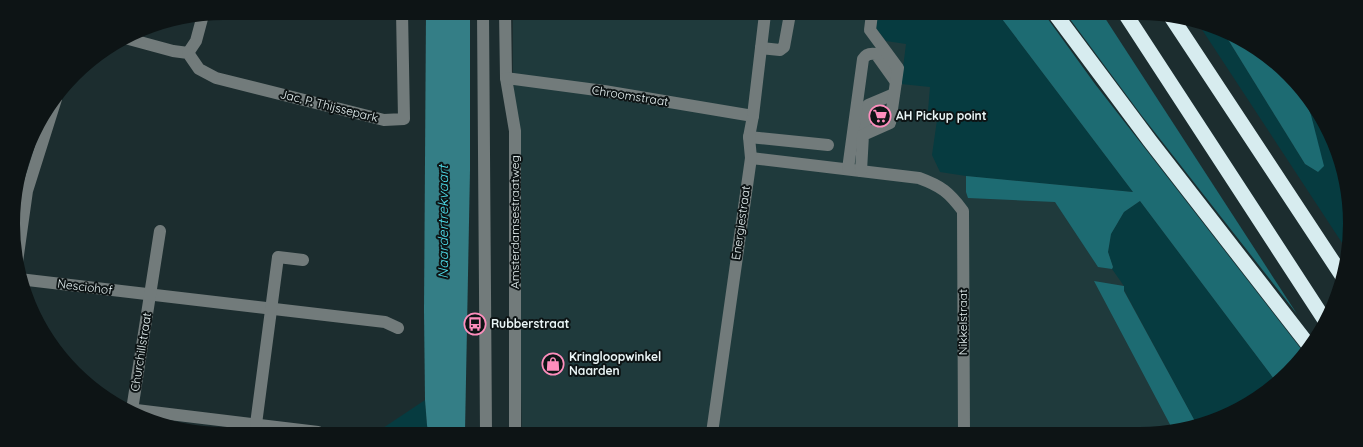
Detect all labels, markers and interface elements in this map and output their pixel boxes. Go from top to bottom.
street label: Chroomstraat [591,82,669,109]
street label: Jac. P. Thijssepark [278,86,380,125]
supermarket icon: AH Pickup point [868,104,892,128]
place label: AH Pickup point [896,108,987,123]
street label: Amsterdamsestraatweg [507,155,522,289]
water label: Naardertrekvaart [434,163,452,279]
street label: Energiestraat [728,185,753,261]
street label: Nesciohof [57,276,114,297]
street label: Nikkelstraat [955,289,970,355]
street label: Churchillstraat [127,311,154,393]
bus stop icon: Rubberstraat [463,312,487,336]
place label: Rubberstraat [491,316,569,331]
place label: Kringloopwinkel Naarden [569,349,661,378]
shop icon: Kringloopwinkel Naarden [541,352,565,376]

